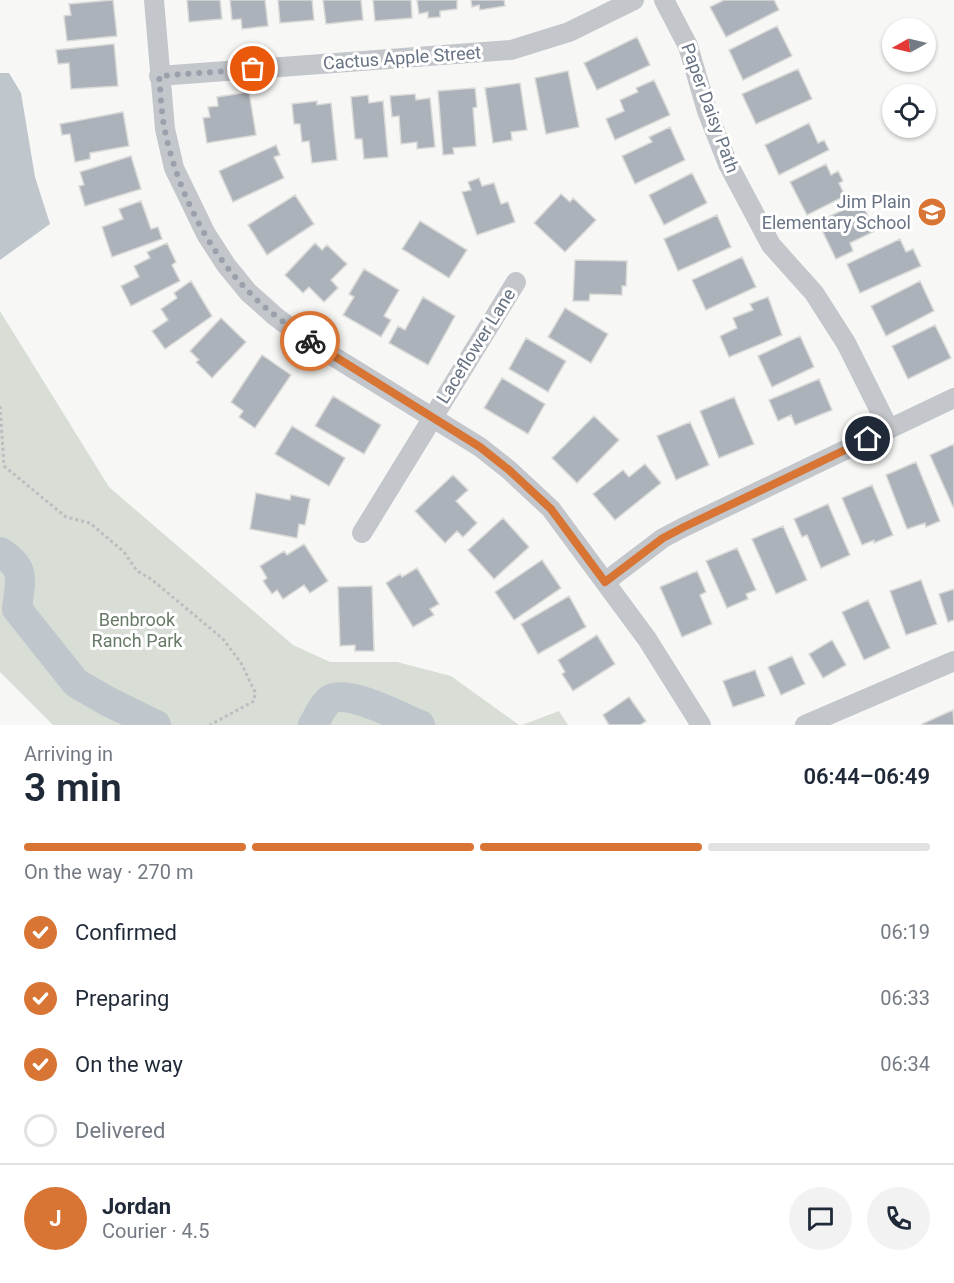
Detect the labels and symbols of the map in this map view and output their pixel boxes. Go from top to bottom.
north arrow [882,18,936,72]
street label: Paper Daisy Path [677,40,744,175]
street label: Cactus Apple Street [322,41,482,73]
pin [227,43,278,94]
place label: Jim Plain Elementary School [762,191,911,233]
school or university icon: Jim Plain Elementary School [916,196,948,228]
street label: Laceflower Lane [432,284,519,407]
courier [280,311,340,371]
pin [842,413,893,464]
park label: Benbrook Ranch Park [92,609,183,651]

